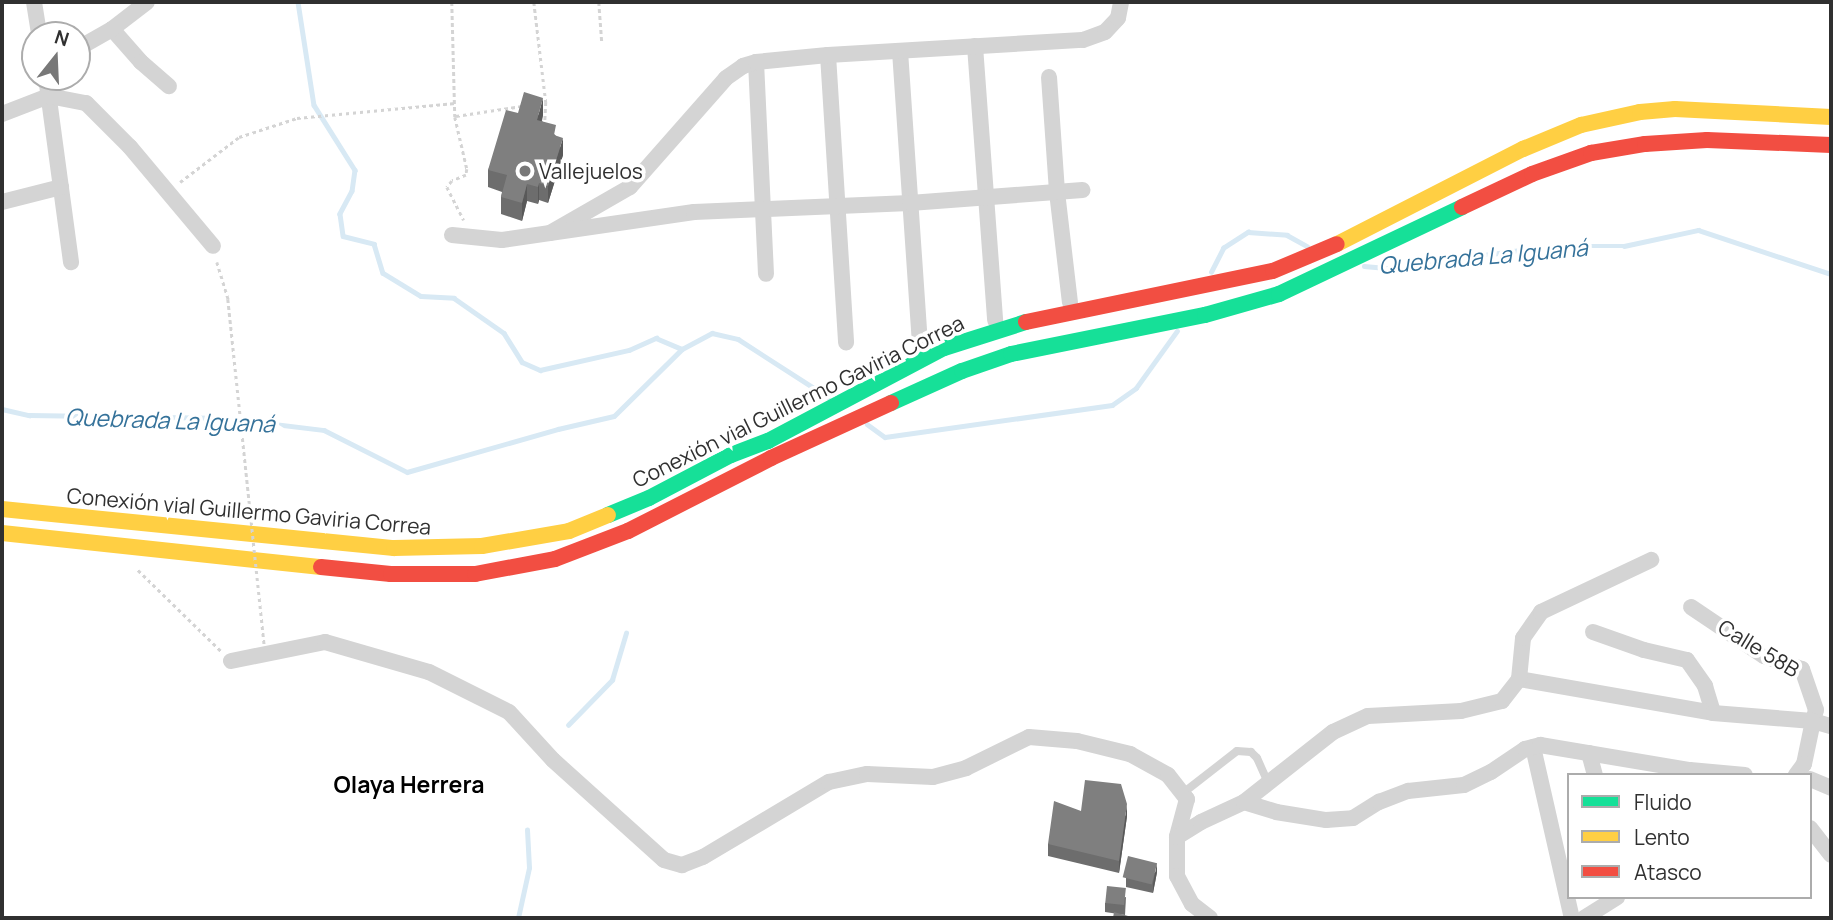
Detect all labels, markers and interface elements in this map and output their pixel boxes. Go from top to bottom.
north arrow [21,21,91,91]
text: N [51,23,72,52]
place label: Vallejuelos [539,158,643,184]
marker: Vallejuelos [517,163,533,179]
water label: Quebrada La Iguaná [1377,233,1589,279]
street label: Conexión vial Guillermo Gaviria Correa [628,310,968,492]
water label: Quebrada La Iguaná [65,403,275,437]
street label: Conexión vial Guillermo Gaviria Correa [66,483,432,539]
street label: Calle 58B [1714,614,1804,682]
district label: Olaya Herrera [333,770,485,798]
legend [1567,773,1812,899]
text: Fluido [1634,788,1692,816]
text: Lento [1634,823,1690,851]
text: Atasco [1634,858,1702,886]

